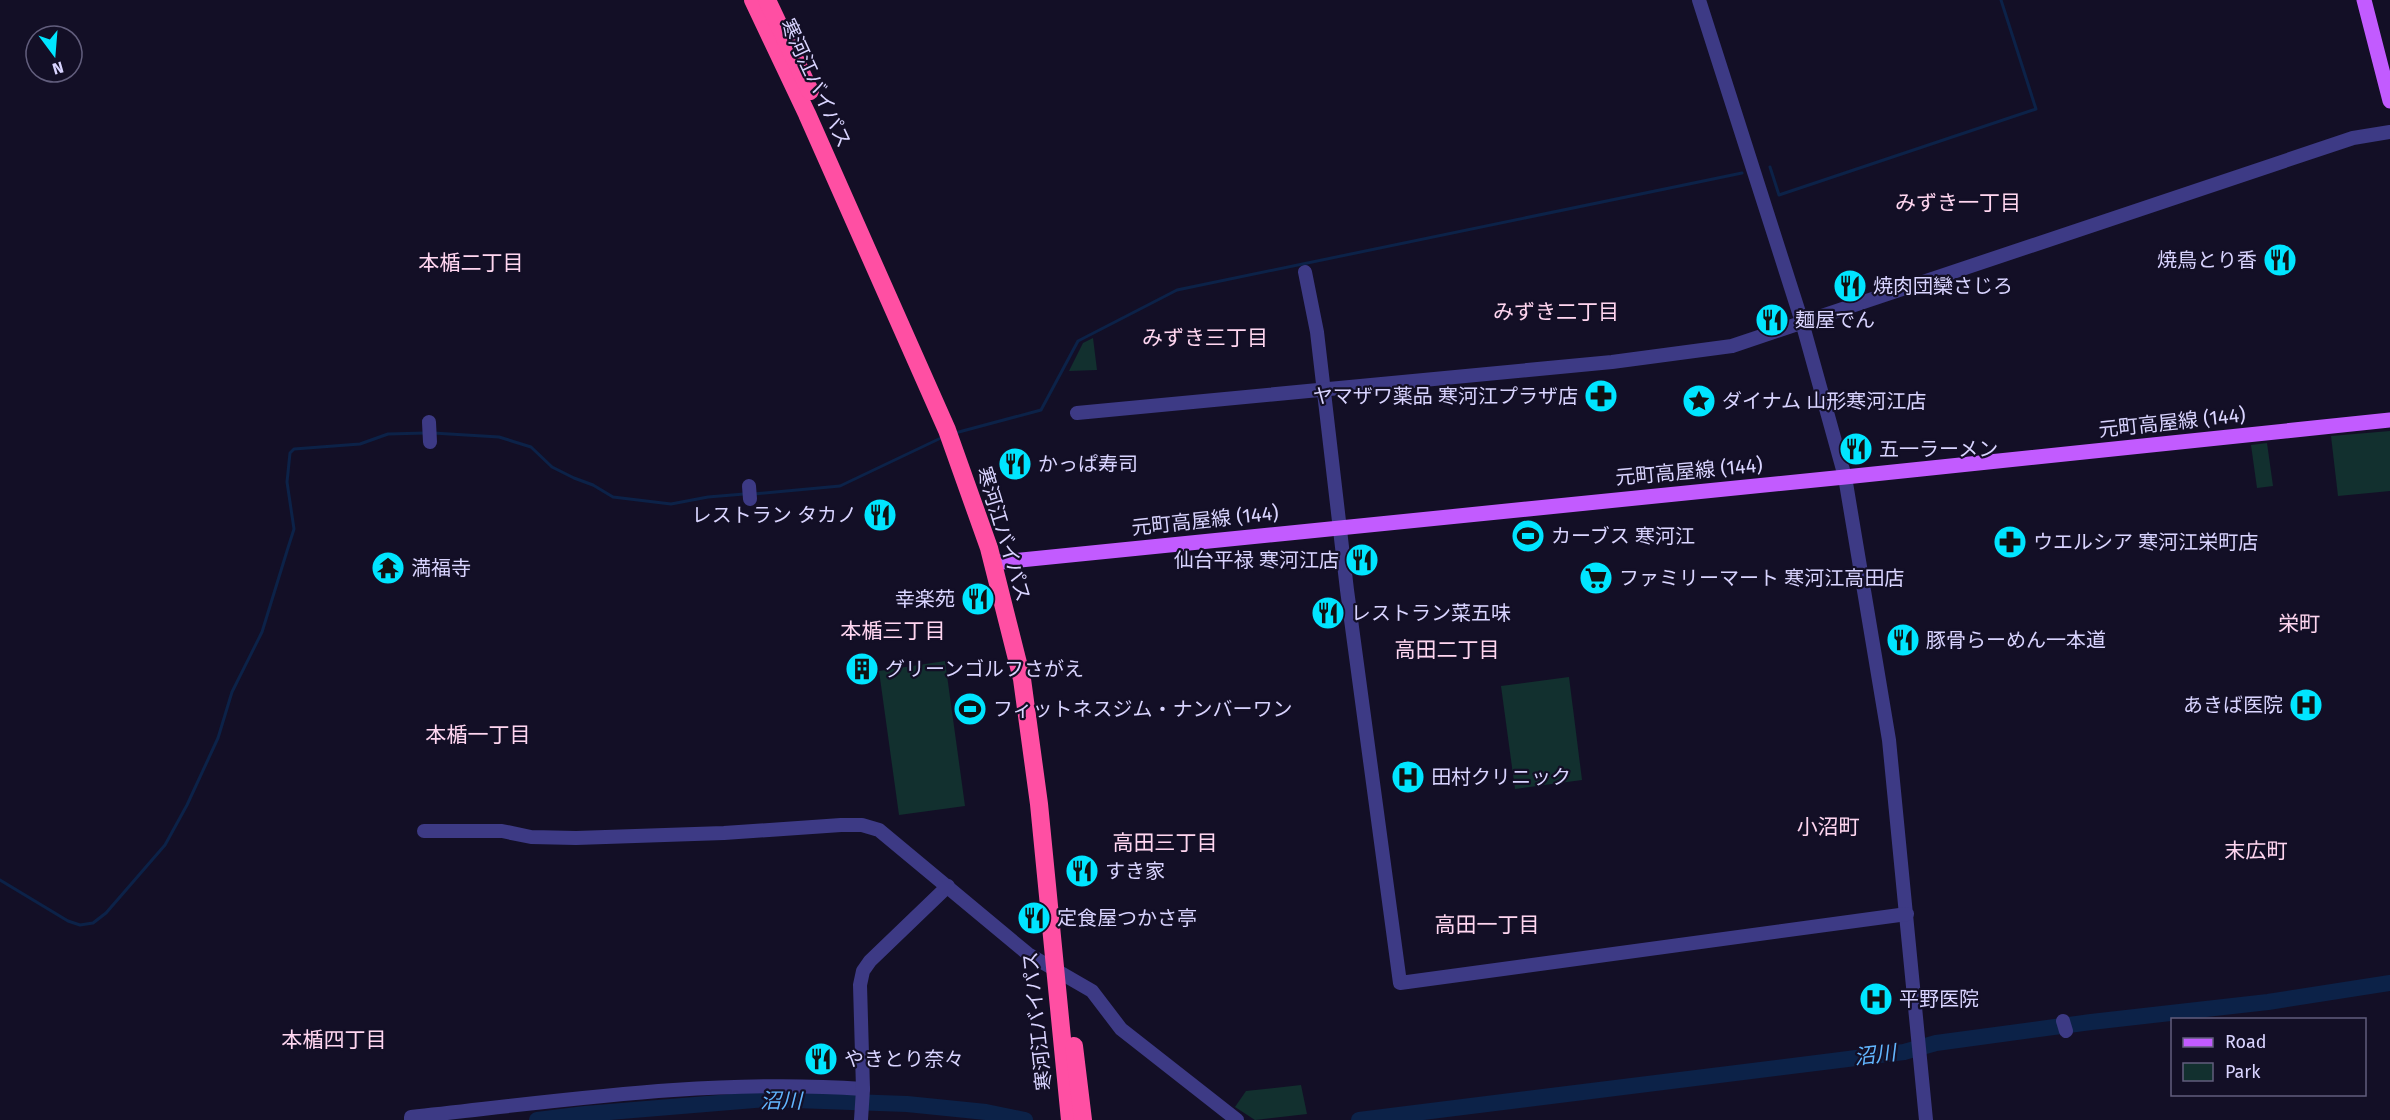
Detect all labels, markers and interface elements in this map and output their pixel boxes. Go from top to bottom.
street label: 寒河江バイパス [776,15,856,151]
north arrow [24,24,84,84]
text: N [50,57,66,79]
district label: みずき一丁目 [1895,190,2021,216]
restaurant icon: 焼鳥とり香 [2262,242,2298,278]
place label: 焼鳥とり香 [2157,248,2257,272]
district label: 本楯二丁目 [419,250,524,276]
restaurant icon: 焼肉団欒さじろ [1832,268,1868,304]
place label: 焼肉団欒さじろ [1873,274,2013,298]
district label: みずき二丁目 [1493,299,1619,325]
restaurant icon: 麺屋でん [1754,302,1790,338]
place label: 麺屋でん [1795,308,1875,332]
district label: みずき三丁目 [1142,325,1268,351]
pharmacy icon: ヤマザワ薬品 寒河江プラザ店 [1583,378,1619,414]
place icon: ダイナム 山形寒河江店 [1681,383,1717,419]
place label: ヤマザワ薬品 寒河江プラザ店 [1313,384,1578,408]
place label: ダイナム 山形寒河江店 [1722,389,1926,413]
street label: 元町高屋線 (144) [2097,402,2247,442]
restaurant icon: 五一ラーメン [1838,431,1874,467]
place label: 五一ラーメン [1879,437,1998,461]
restaurant icon: かっぱ寿司 [997,446,1033,482]
place label: かっぱ寿司 [1038,452,1138,476]
street label: 元町高屋線 (144) [1614,453,1764,489]
street label: 寒河江バイパス [972,464,1036,604]
restaurant icon: レストラン タカノ [862,497,898,533]
street label: 元町高屋線 (144) [1130,500,1280,540]
place label: レストラン タカノ [692,503,857,527]
sports icon: カーブス 寒河江 [1510,518,1546,554]
place label: カーブス 寒河江 [1551,524,1695,548]
pharmacy icon: ウエルシア 寒河江栄町店 [1992,524,2028,560]
place label: ウエルシア 寒河江栄町店 [2033,530,2258,554]
restaurant icon: 仙台平禄 寒河江店 [1344,542,1380,578]
place label: 仙台平禄 寒河江店 [1174,548,1339,572]
temple icon: 満福寺 [370,550,406,586]
place label: 満福寺 [411,556,471,580]
supermarket icon: ファミリーマート 寒河江高田店 [1578,560,1614,596]
place label: ファミリーマート 寒河江高田店 [1619,566,1904,590]
restaurant icon: 幸楽苑 [960,581,996,617]
place label: 幸楽苑 [895,587,955,611]
restaurant icon: レストラン菜五味 [1310,595,1346,631]
place label: レストラン菜五味 [1351,601,1511,625]
district label: 栄町 [2278,611,2320,637]
district label: 本楯三丁目 [841,618,946,644]
restaurant icon: 豚骨らーめん一本道 [1885,622,1921,658]
place label: 豚骨らーめん一本道 [1926,628,2106,652]
district label: 高田二丁目 [1395,637,1500,663]
building icon: グリーンゴルフさがえ [844,651,880,687]
place label: グリーンゴルフさがえ [885,657,1084,681]
hospital icon: あきば医院 [2288,687,2324,723]
sports icon: フィットネスジム・ナンバーワン [952,691,988,727]
place label: あきば医院 [2183,693,2283,717]
place label: フィットネスジム・ナンバーワン [993,697,1293,721]
district label: 本楯一丁目 [426,722,531,748]
hospital icon: 田村クリニック [1390,759,1426,795]
place label: 田村クリニック [1431,765,1571,789]
district label: 小沼町 [1797,814,1860,840]
district label: 高田三丁目 [1113,830,1218,856]
district label: 末広町 [2225,838,2288,864]
restaurant icon: すき家 [1064,853,1100,889]
place label: すき家 [1105,859,1165,883]
restaurant icon: 定食屋つかさ亭 [1016,900,1052,936]
place label: 定食屋つかさ亭 [1057,906,1197,930]
district label: 高田一丁目 [1435,912,1540,938]
street label: 寒河江バイパス [1018,950,1056,1092]
hospital icon: 平野医院 [1858,981,1894,1017]
place label: 平野医院 [1899,987,1979,1011]
legend [2171,1018,2366,1096]
district label: 本楯四丁目 [282,1027,387,1053]
text: Road [2225,1031,2267,1053]
water label: 沼川 [1853,1039,1899,1070]
restaurant icon: やきとり奈々 [803,1041,839,1077]
place label: やきとり奈々 [844,1047,964,1071]
text: Park [2225,1061,2261,1083]
water label: 沼川 [760,1088,804,1114]

